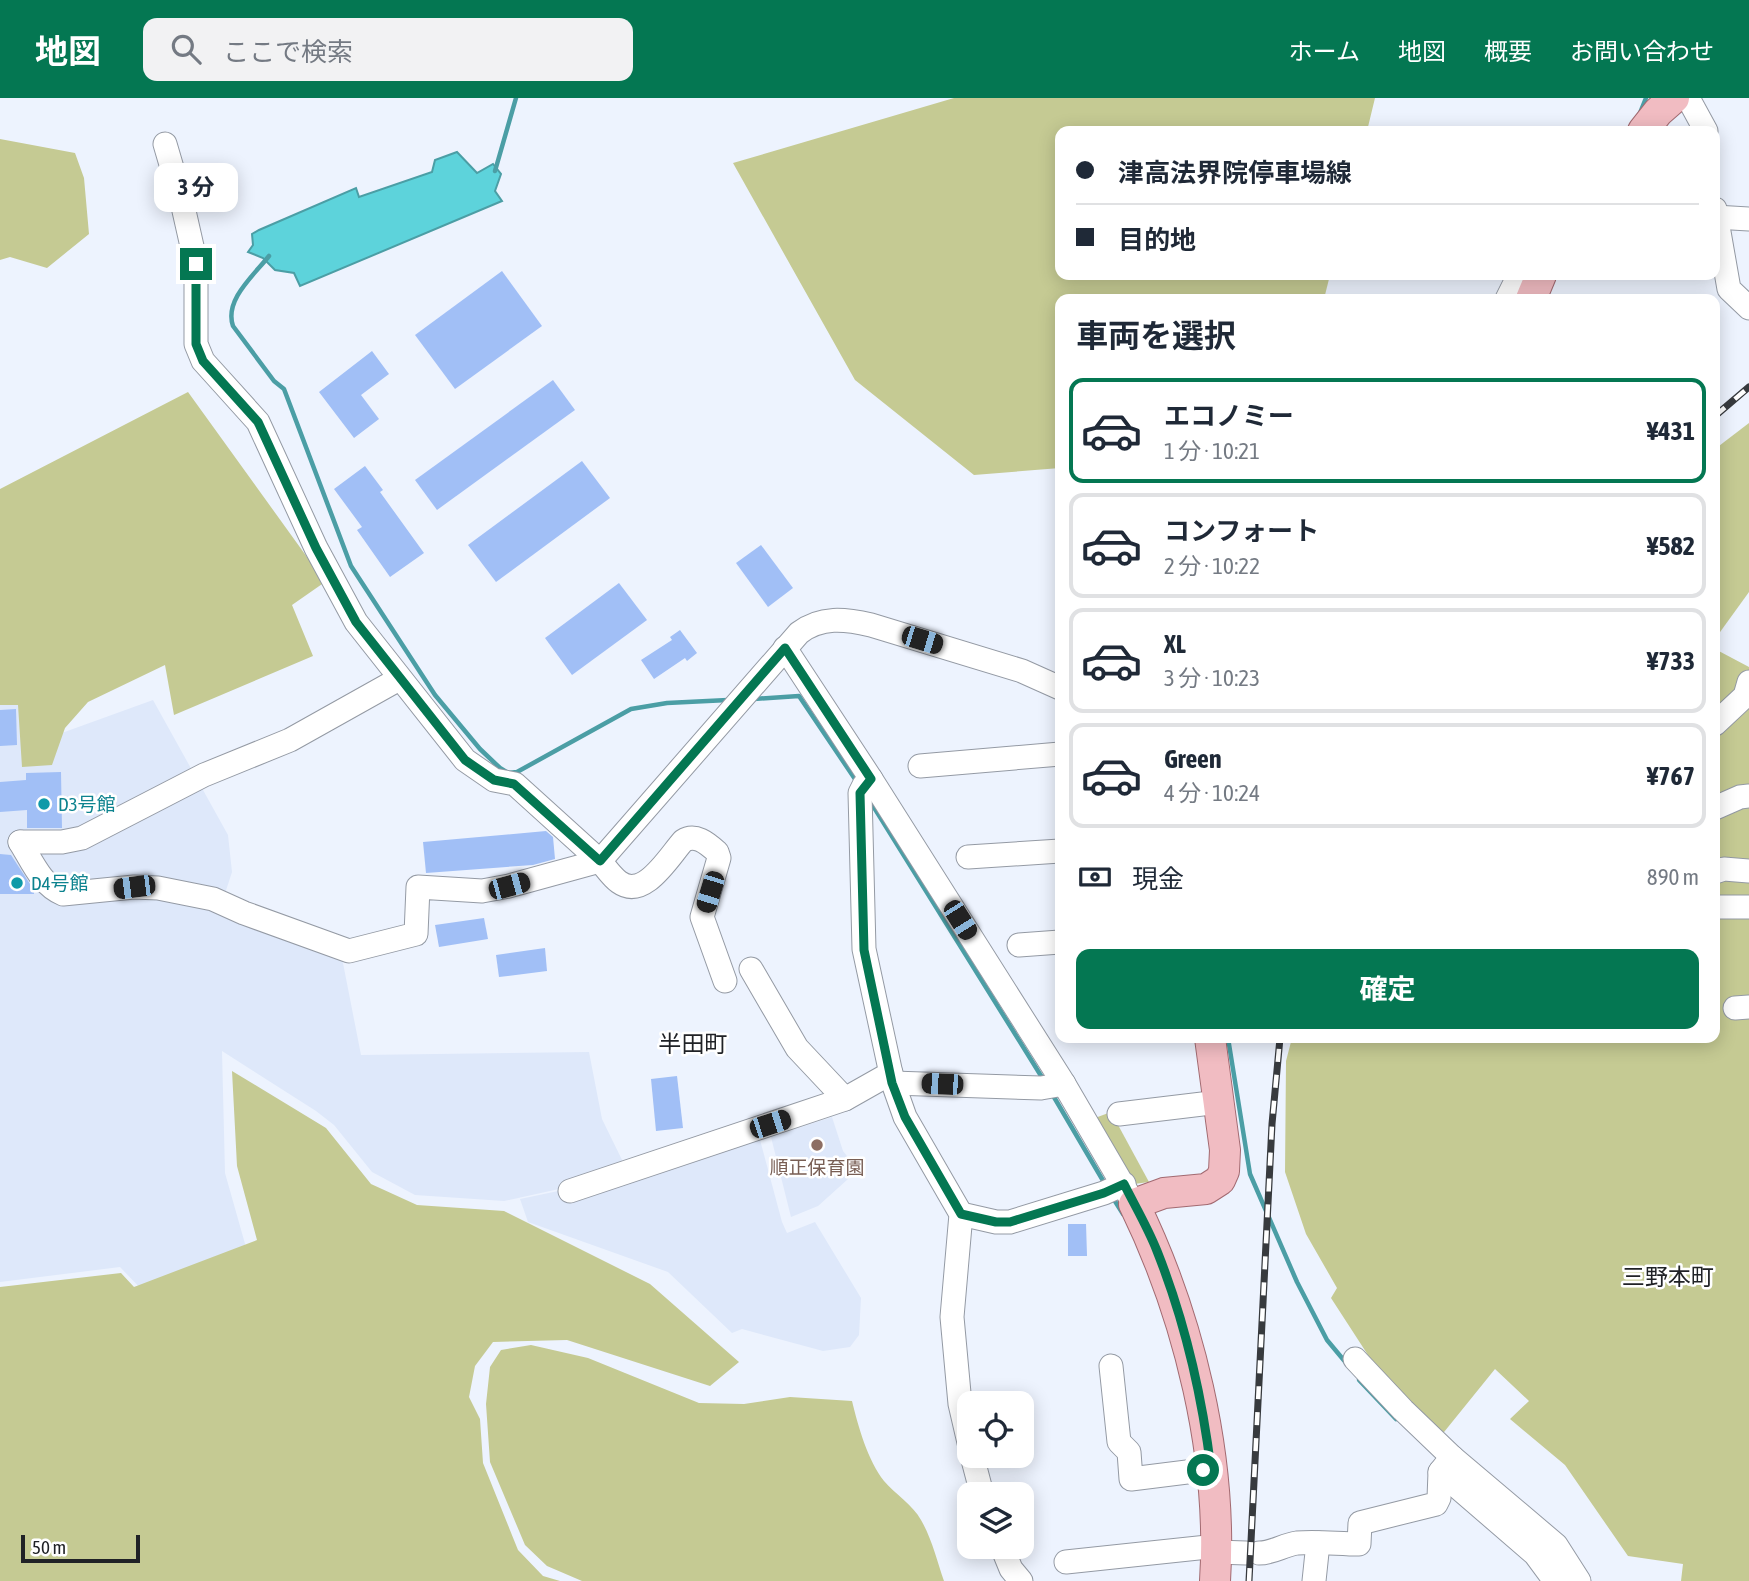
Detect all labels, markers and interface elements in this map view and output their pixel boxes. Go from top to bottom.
search box [143,18,633,81]
icon: search [167,30,205,68]
text: 地図 [35,32,101,70]
text: ここで検索 [223,37,353,67]
text: ホーム [1289,38,1360,65]
text: 地図 [1398,38,1446,65]
text: 概要 [1484,38,1532,65]
text: お問い合わせ [1570,38,1714,65]
text: 津高法界院停車場線 [1118,158,1352,188]
callout: 3 分 [154,162,238,212]
text: 3 分 [178,174,214,200]
text: 目的地 [1118,225,1196,255]
route end [180,248,212,280]
text: 車両を選択 [1076,317,1236,354]
icon: car [1080,399,1143,462]
text: エコノミー [1164,401,1294,431]
text: ¥431 [1647,416,1695,446]
text: 1 分 · 10:21 [1164,438,1260,464]
icon: car [1080,514,1143,577]
text: コンフォート [1164,516,1319,546]
text: ¥582 [1647,531,1695,561]
text: 2 分 · 10:22 [1164,553,1260,579]
car [899,624,946,656]
icon: car [1080,629,1143,692]
text: XL [1164,629,1186,659]
text: ¥733 [1647,646,1695,676]
text: 3 分 · 10:23 [1164,665,1260,691]
icon: car [1080,744,1143,807]
text: Green [1164,744,1222,774]
text: ¥767 [1647,761,1695,791]
text: 4 分 · 10:24 [1164,780,1260,806]
place label: D3号館 [58,793,116,815]
marker: D3号館 [36,796,52,812]
icon: cash [1076,858,1114,896]
text: 現金 [1132,864,1184,894]
text: 890 m [1647,864,1699,890]
car [694,869,727,915]
car [486,870,533,902]
place label: D4号館 [31,872,89,894]
car [112,874,157,900]
marker: D4号館 [9,875,25,891]
car [940,897,981,943]
button: 確定 [1076,949,1699,1029]
district label: 半田町 [659,1031,728,1057]
car [921,1073,964,1095]
car [747,1108,794,1140]
marker: 順正保育園 [809,1137,825,1153]
place label: 順正保育園 [769,1156,865,1178]
district label: 三野本町 [1622,1264,1714,1290]
map controls [957,1391,1034,1559]
button: locate [957,1391,1034,1468]
route start [1187,1454,1219,1486]
button: layers [957,1482,1034,1559]
scale bar [21,1532,140,1564]
text: 50 m [32,1536,66,1558]

